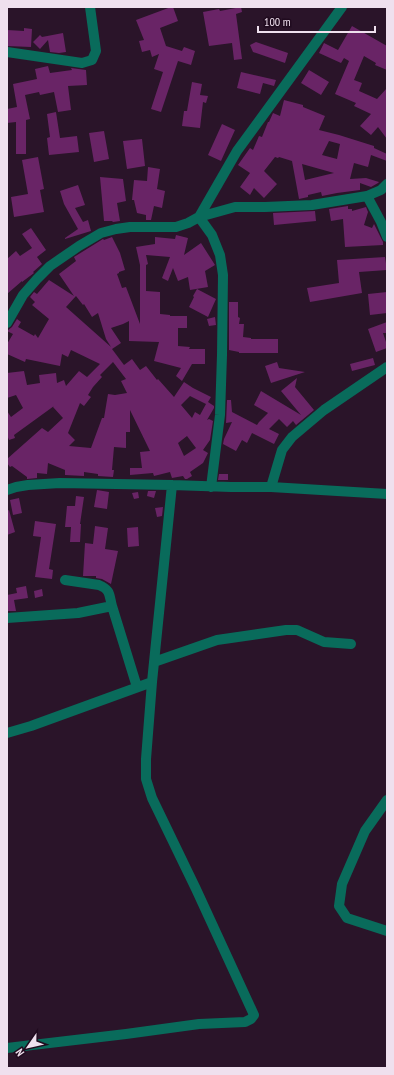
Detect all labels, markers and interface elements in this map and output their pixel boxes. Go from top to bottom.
scale bar [258,8,375,34]
text: 100 m [264,14,291,29]
north arrow [8,1027,48,1067]
text: N [12,1046,27,1059]

